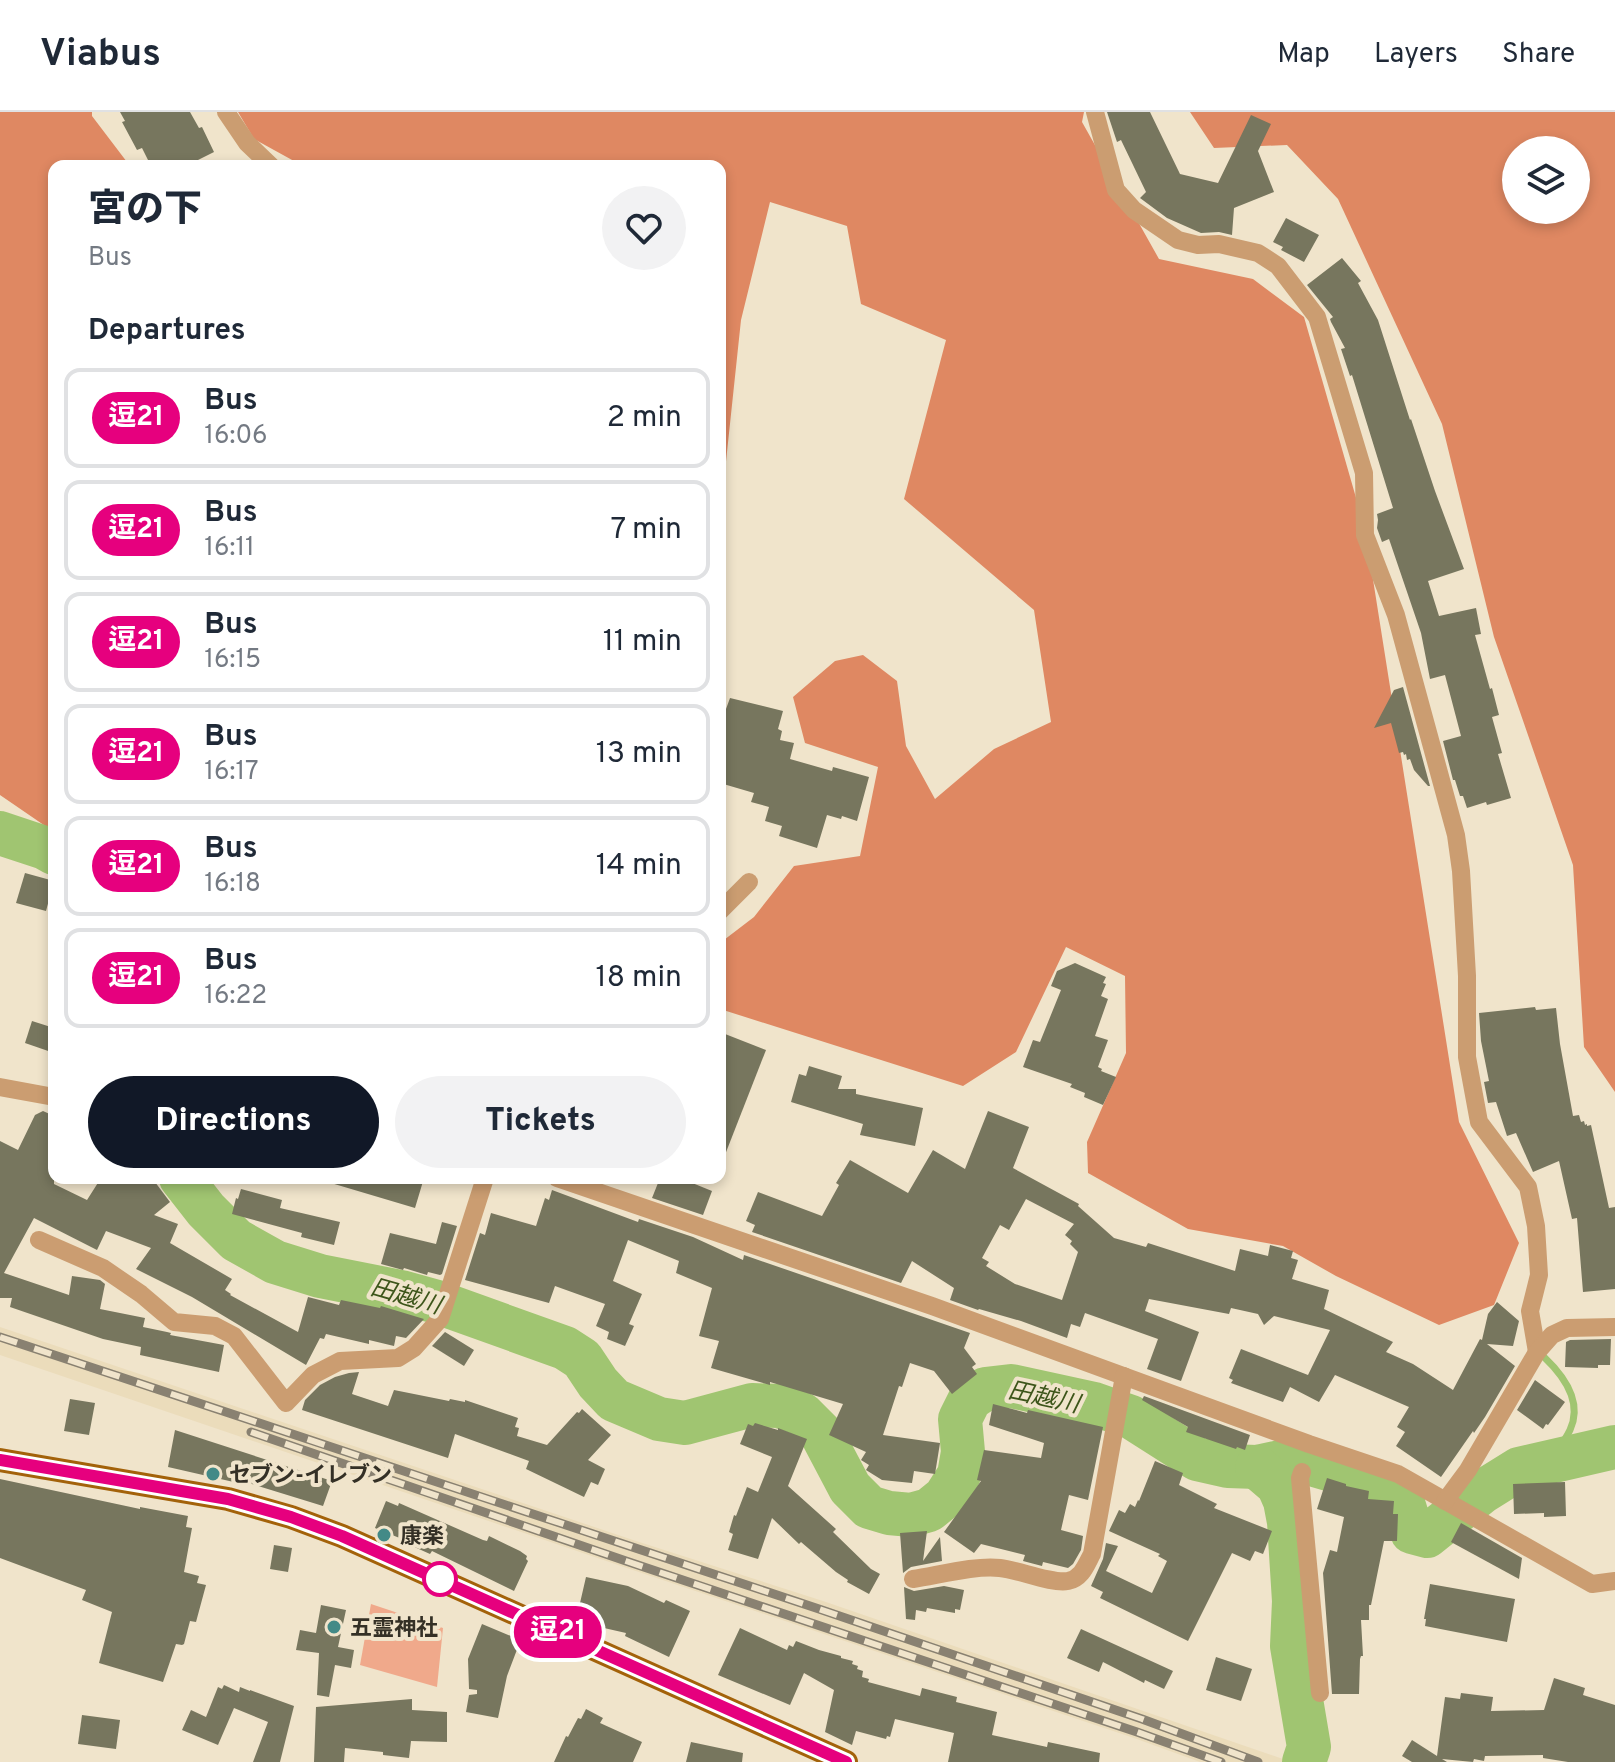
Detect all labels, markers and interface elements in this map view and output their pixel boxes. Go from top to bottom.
text: Viabus [40,31,161,80]
text: Map [1277,37,1330,73]
text: Layers [1374,37,1458,73]
text: Share [1502,37,1575,73]
map controls [1502,136,1590,224]
button: layers [1502,136,1590,224]
button: heart [602,186,686,270]
text: 宮の下 [88,187,202,236]
text: Bus [88,242,132,275]
text: Departures [88,313,246,350]
text: Bus [204,383,258,420]
text: 逗21 [108,400,164,436]
text: 2 min [607,400,682,437]
text: 16:06 [204,420,268,453]
text: Bus [204,495,258,532]
text: 逗21 [108,512,164,548]
text: 7 min [611,512,682,549]
text: 16:11 [204,532,255,565]
text: Bus [204,607,258,644]
text: 逗21 [108,624,164,660]
text: 11 min [603,624,682,661]
text: 16:15 [204,644,261,677]
text: Bus [204,719,258,756]
text: 逗21 [108,736,164,772]
text: 13 min [596,736,682,773]
text: 16:17 [204,756,259,789]
text: Bus [204,831,258,868]
text: 逗21 [108,848,164,884]
text: 14 min [596,848,682,885]
text: 16:18 [204,868,261,901]
text: Bus [204,943,258,980]
text: 逗21 [108,960,164,996]
text: 18 min [596,960,682,997]
text: 16:22 [204,980,267,1013]
button: Directions [88,1076,379,1168]
button: Tickets [395,1076,686,1168]
water label: 田越川 [367,1274,447,1323]
water label: 田越川 [1005,1377,1085,1422]
place label: セブン-イレブン [229,1462,392,1490]
marker: セブン-イレブン [204,1465,222,1483]
place label: 康楽 [400,1524,444,1551]
marker: 康楽 [375,1526,393,1544]
unlabelled marker [423,1562,457,1596]
line badge: 逗21 [512,1606,604,1658]
text: 逗21 [530,1614,586,1650]
place label: 五霊神社 [350,1616,438,1643]
marker: 五霊神社 [325,1618,343,1636]

